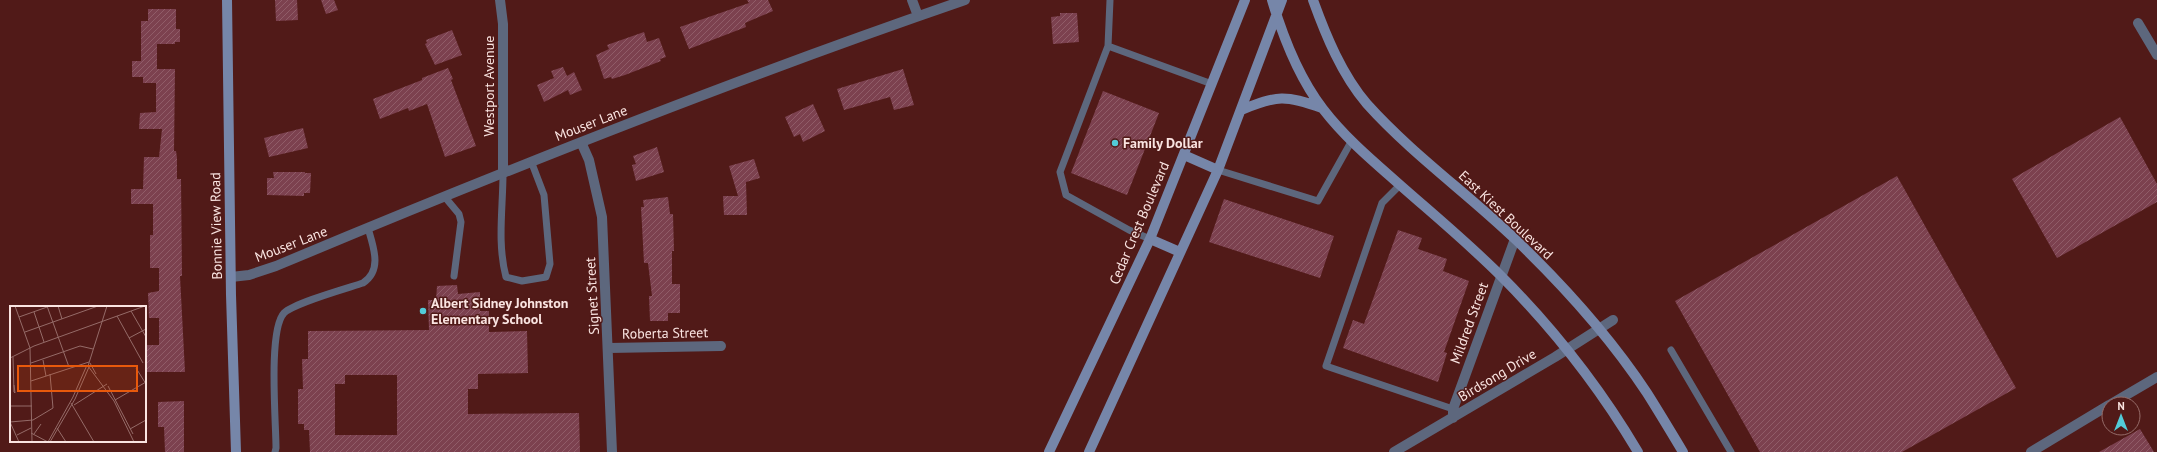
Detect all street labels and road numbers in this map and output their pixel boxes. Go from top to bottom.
street label: Westport Avenue [480,36,498,136]
street label: Mouser Lane [552,101,630,145]
street label: Cedar Crest Boulevard [1105,159,1173,287]
street label: East Kiest Boulevard [1455,167,1557,263]
street label: Bonnie View Road [206,172,226,280]
street label: Mouser Lane [252,222,330,266]
street label: Signet Street [581,256,603,335]
street label: Mildred Street [1446,280,1492,366]
street label: Roberta Street [622,323,709,343]
street label: Birdsong Drive [1455,345,1539,405]

